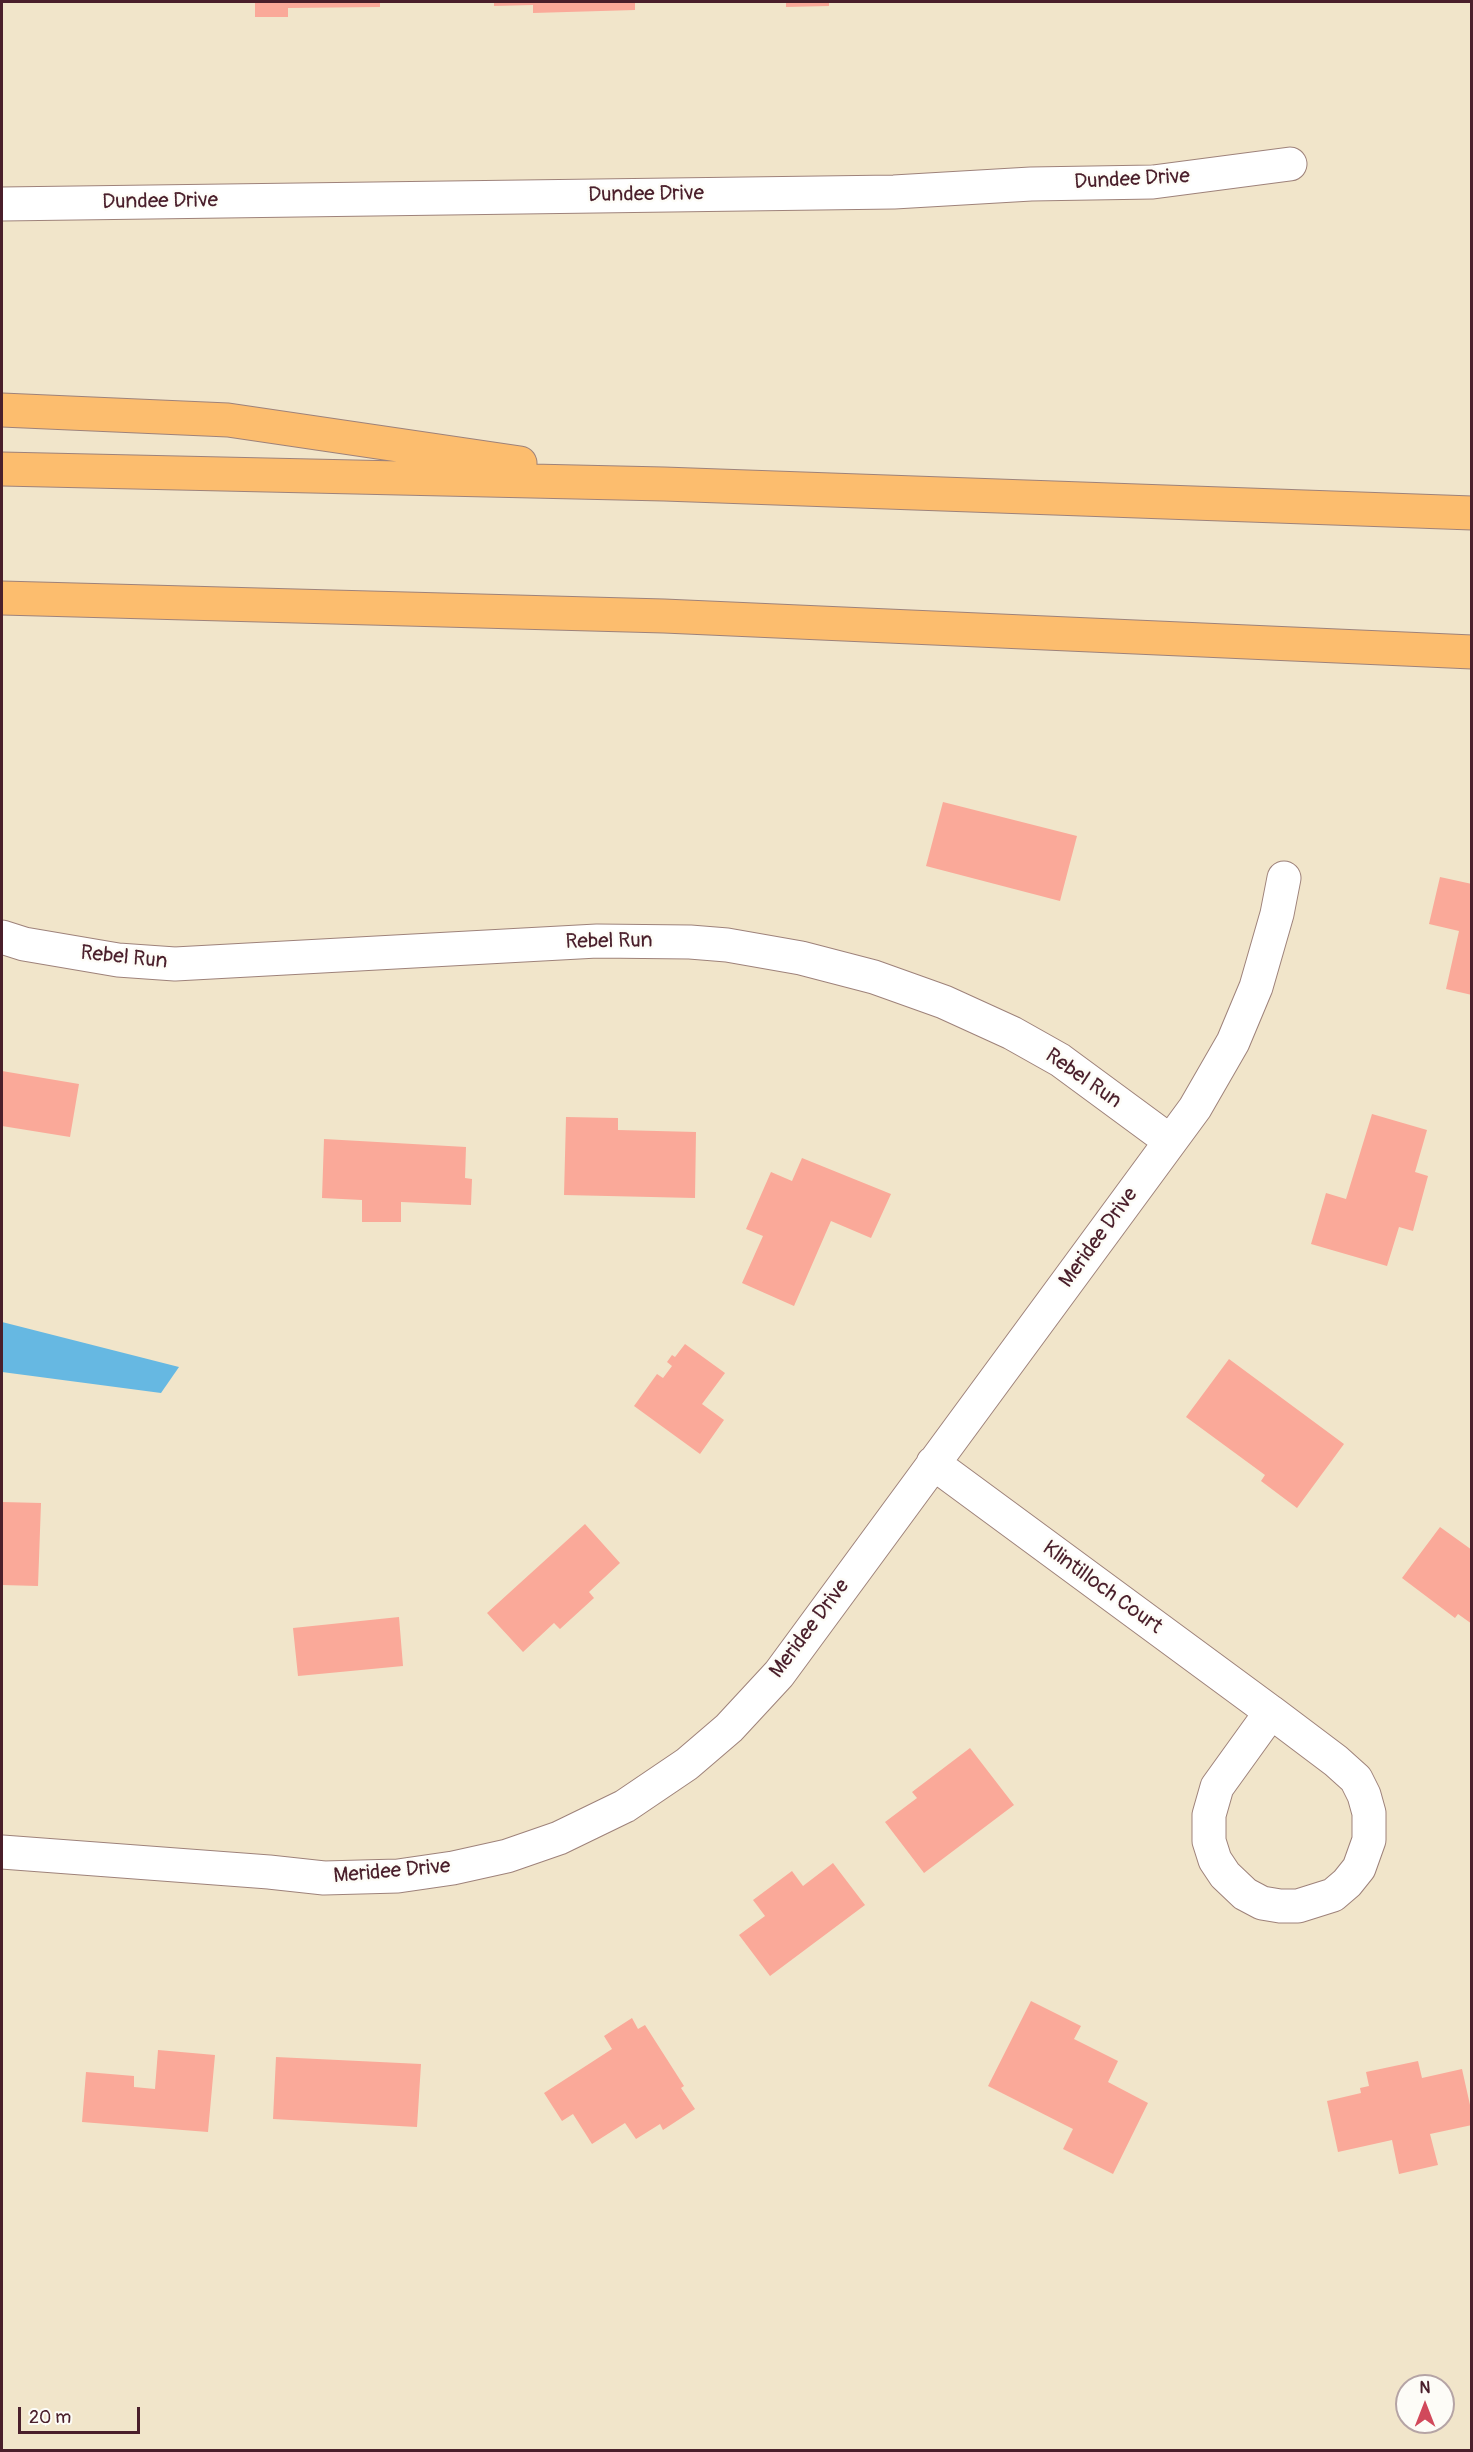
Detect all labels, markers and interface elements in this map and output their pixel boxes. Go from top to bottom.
street label: Dundee Drive [1074,164,1190,196]
street label: Dundee Drive [588,181,704,209]
street label: Dundee Drive [102,188,218,216]
street label: Rebel Run [565,929,653,955]
street label: Rebel Run [79,941,169,975]
street label: Rebel Run [1040,1044,1126,1114]
street label: Meridee Drive [1054,1183,1144,1293]
street label: Klintilloch Court [1037,1536,1167,1640]
street label: Meridee Drive [765,1575,855,1683]
street label: Meridee Drive [332,1854,452,1890]
north arrow [1395,2374,1455,2434]
text: N [1420,2378,1430,2398]
scale bar [21,2395,142,2433]
text: 20 m [29,2406,71,2429]

